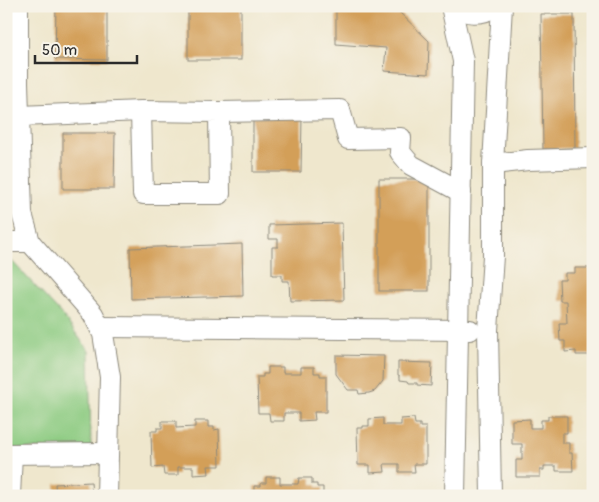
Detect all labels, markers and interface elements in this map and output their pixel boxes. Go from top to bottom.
scale bar [35,32,138,64]
text: 50 m [42,41,77,60]

